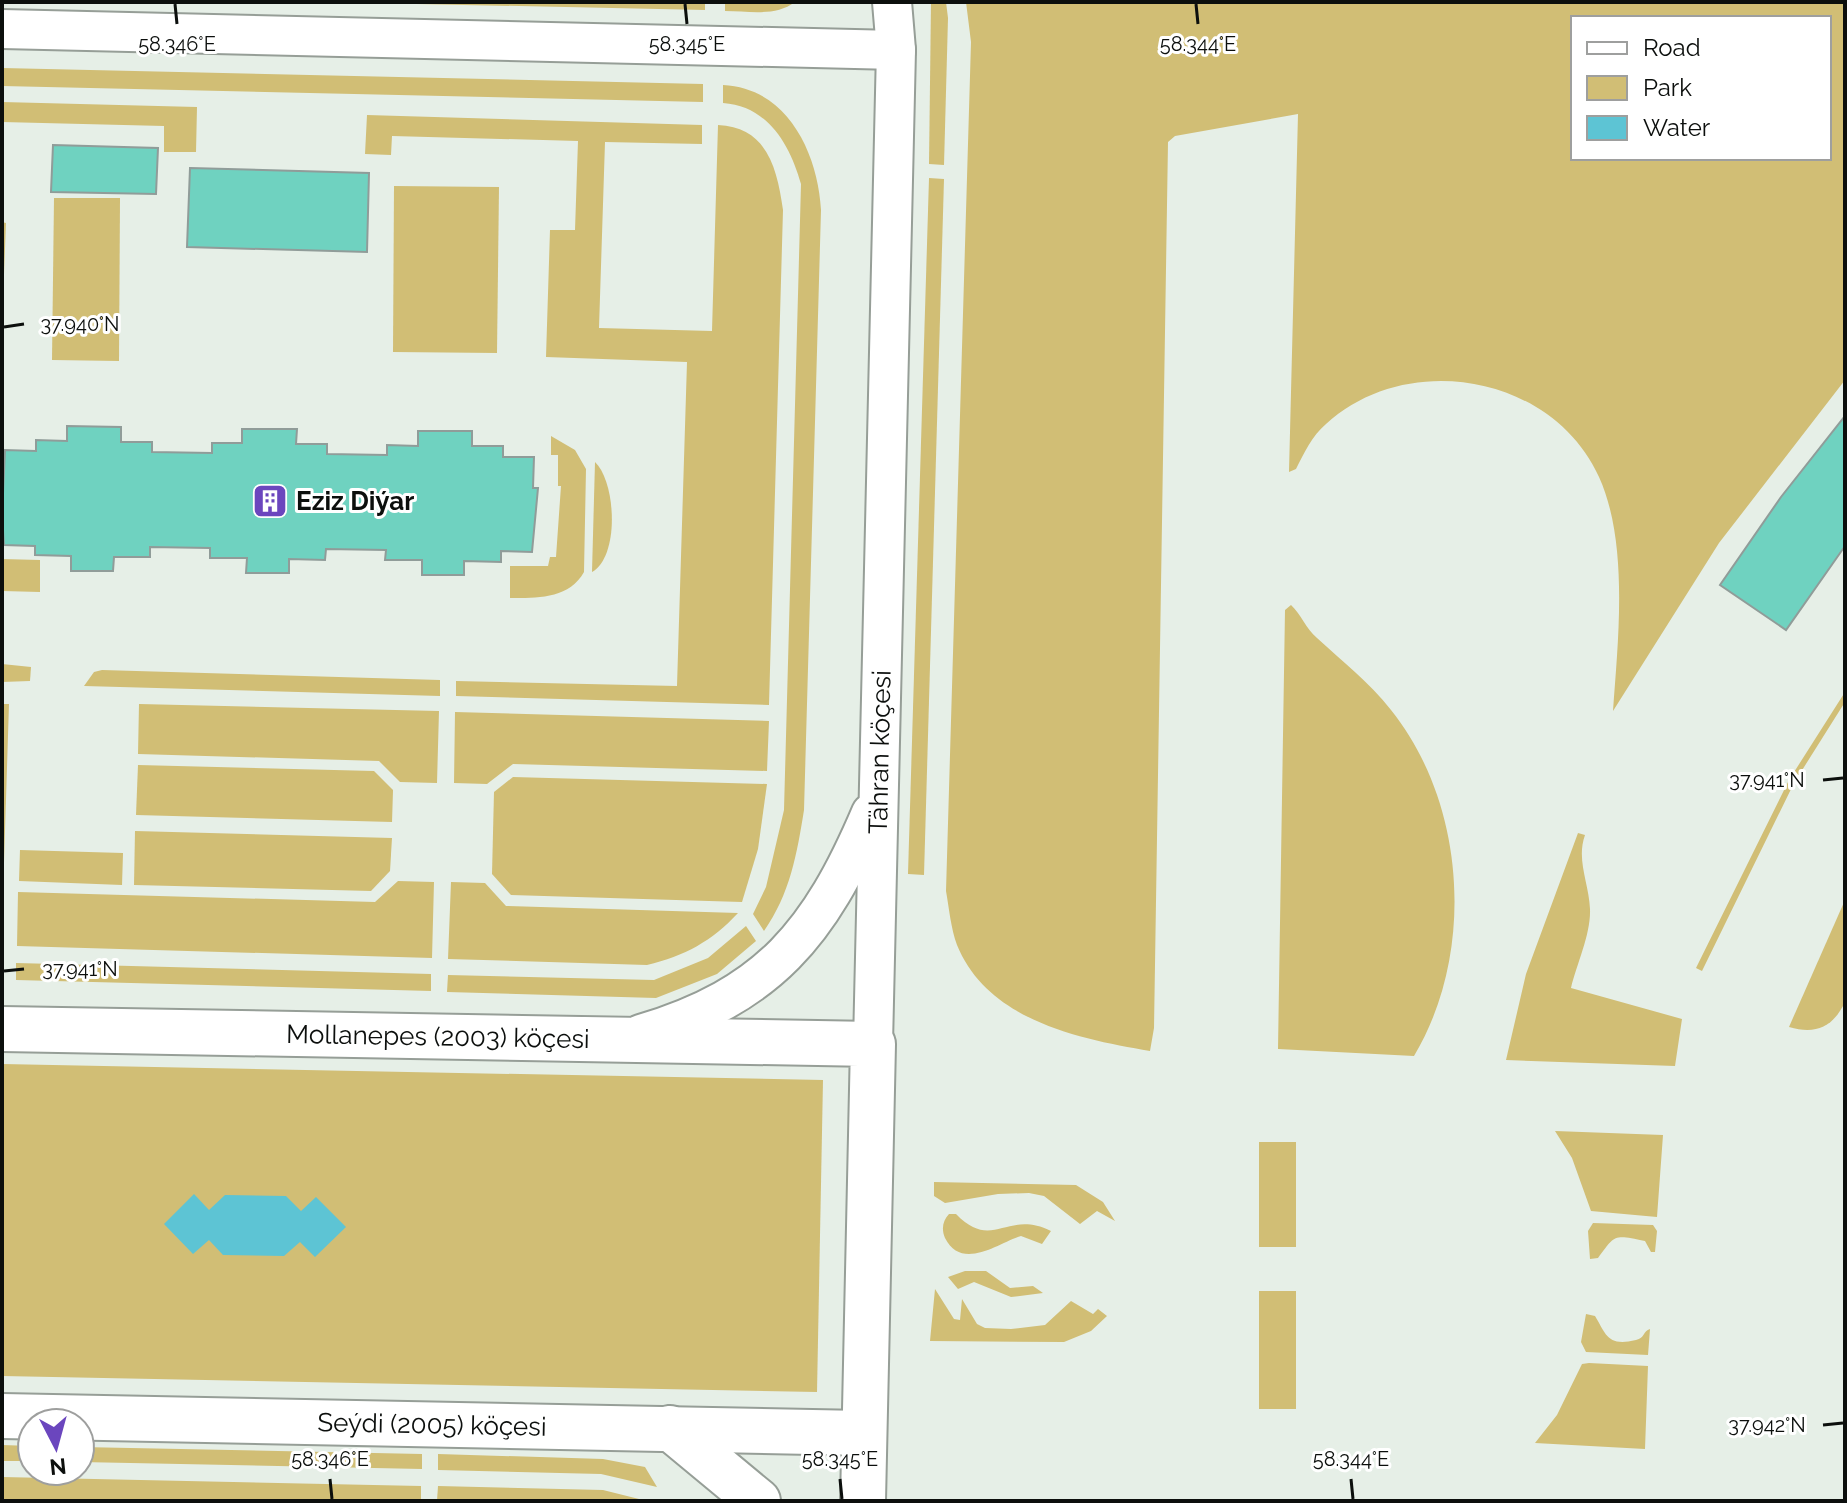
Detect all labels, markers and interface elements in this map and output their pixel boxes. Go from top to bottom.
legend [1571,16,1831,160]
text: 58.346°E [138,32,216,56]
text: 58.345°E [649,32,725,56]
text: 58.344°E [1160,32,1236,56]
text: Road [1643,33,1701,62]
text: Park [1643,73,1692,102]
text: Water [1643,113,1711,142]
text: 37.940°N [41,312,119,336]
building icon: Eziz Diýar [251,482,289,520]
place label: Eziz Diýar [296,486,414,516]
street label: Tähran köçesi [863,670,897,834]
text: 37.941°N [1729,768,1805,792]
text: 37.941°N [42,957,118,981]
street label: Mollanepes (2003) köçesi [286,1019,590,1054]
north arrow [16,1407,96,1487]
street label: Seýdi (2005) köçesi [317,1407,547,1442]
text: 37.942°N [1728,1413,1806,1437]
text: 58.346°E [291,1447,369,1471]
text: 58.345°E [802,1447,878,1471]
text: 58.344°E [1313,1447,1389,1471]
text: N [48,1453,68,1481]

